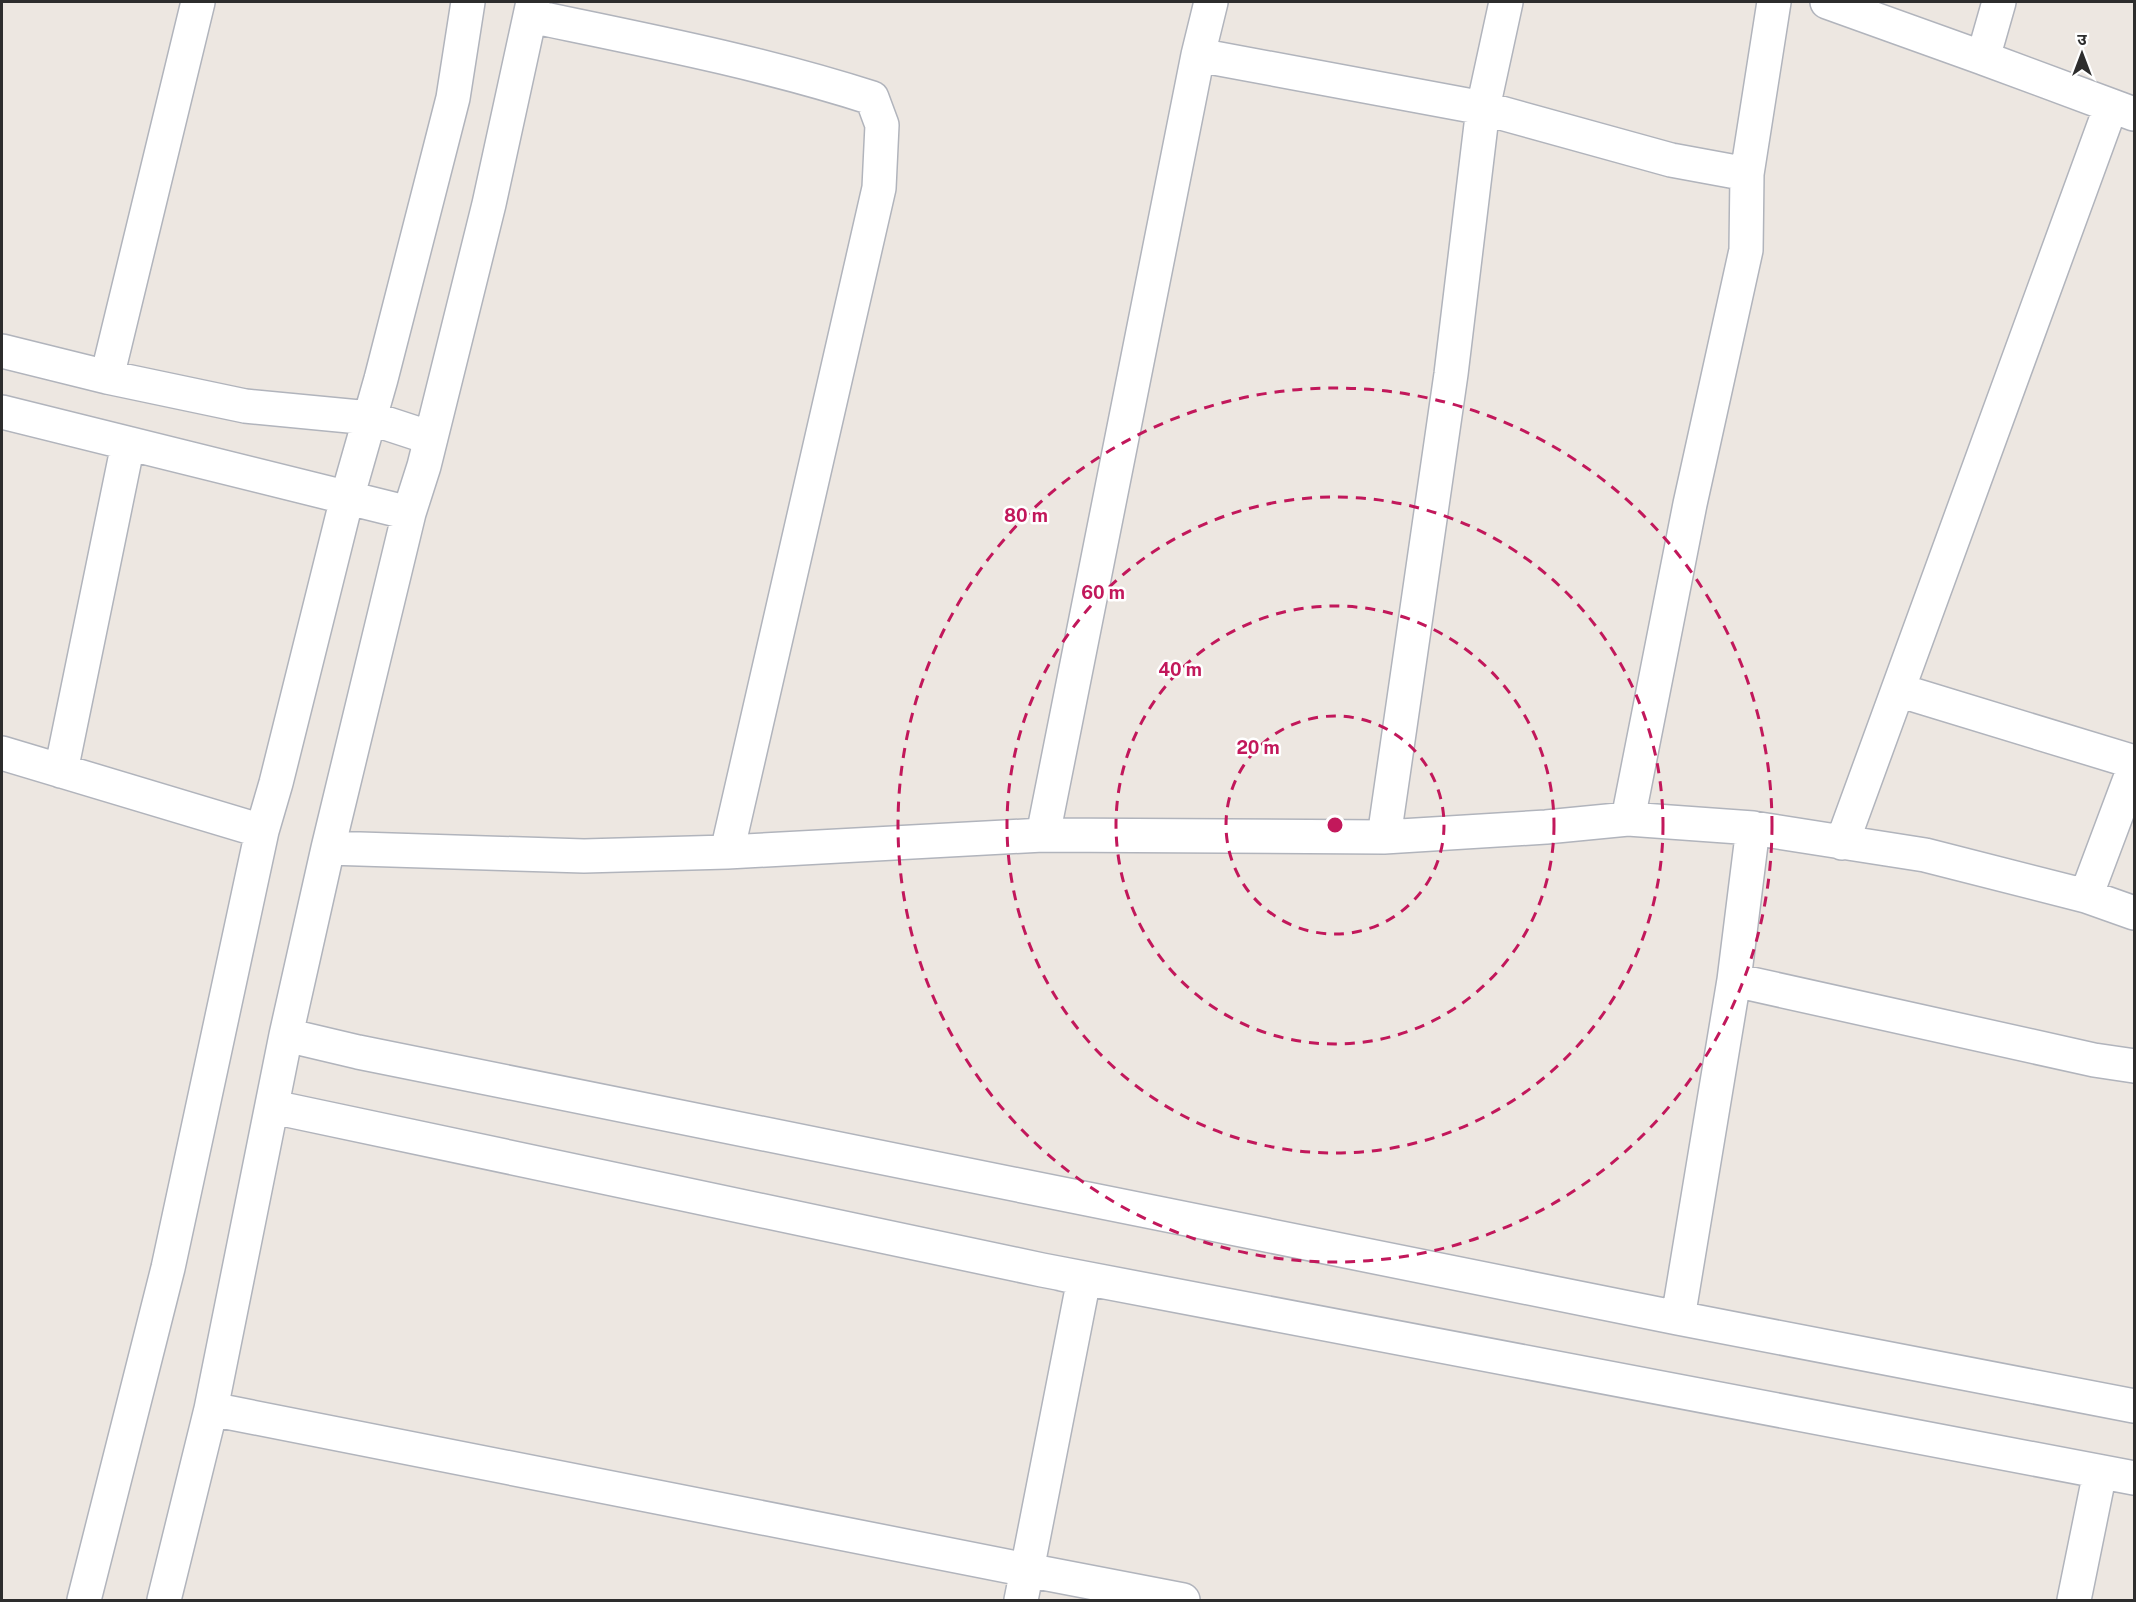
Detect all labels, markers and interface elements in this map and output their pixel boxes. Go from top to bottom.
north arrow [2052,24,2112,84]
text: उ [2077,30,2087,49]
text: 80 m [1004,505,1048,526]
text: 60 m [1081,582,1125,603]
text: 40 m [1158,659,1202,680]
text: 20 m [1236,737,1280,758]
centre of rings [1325,815,1345,835]

